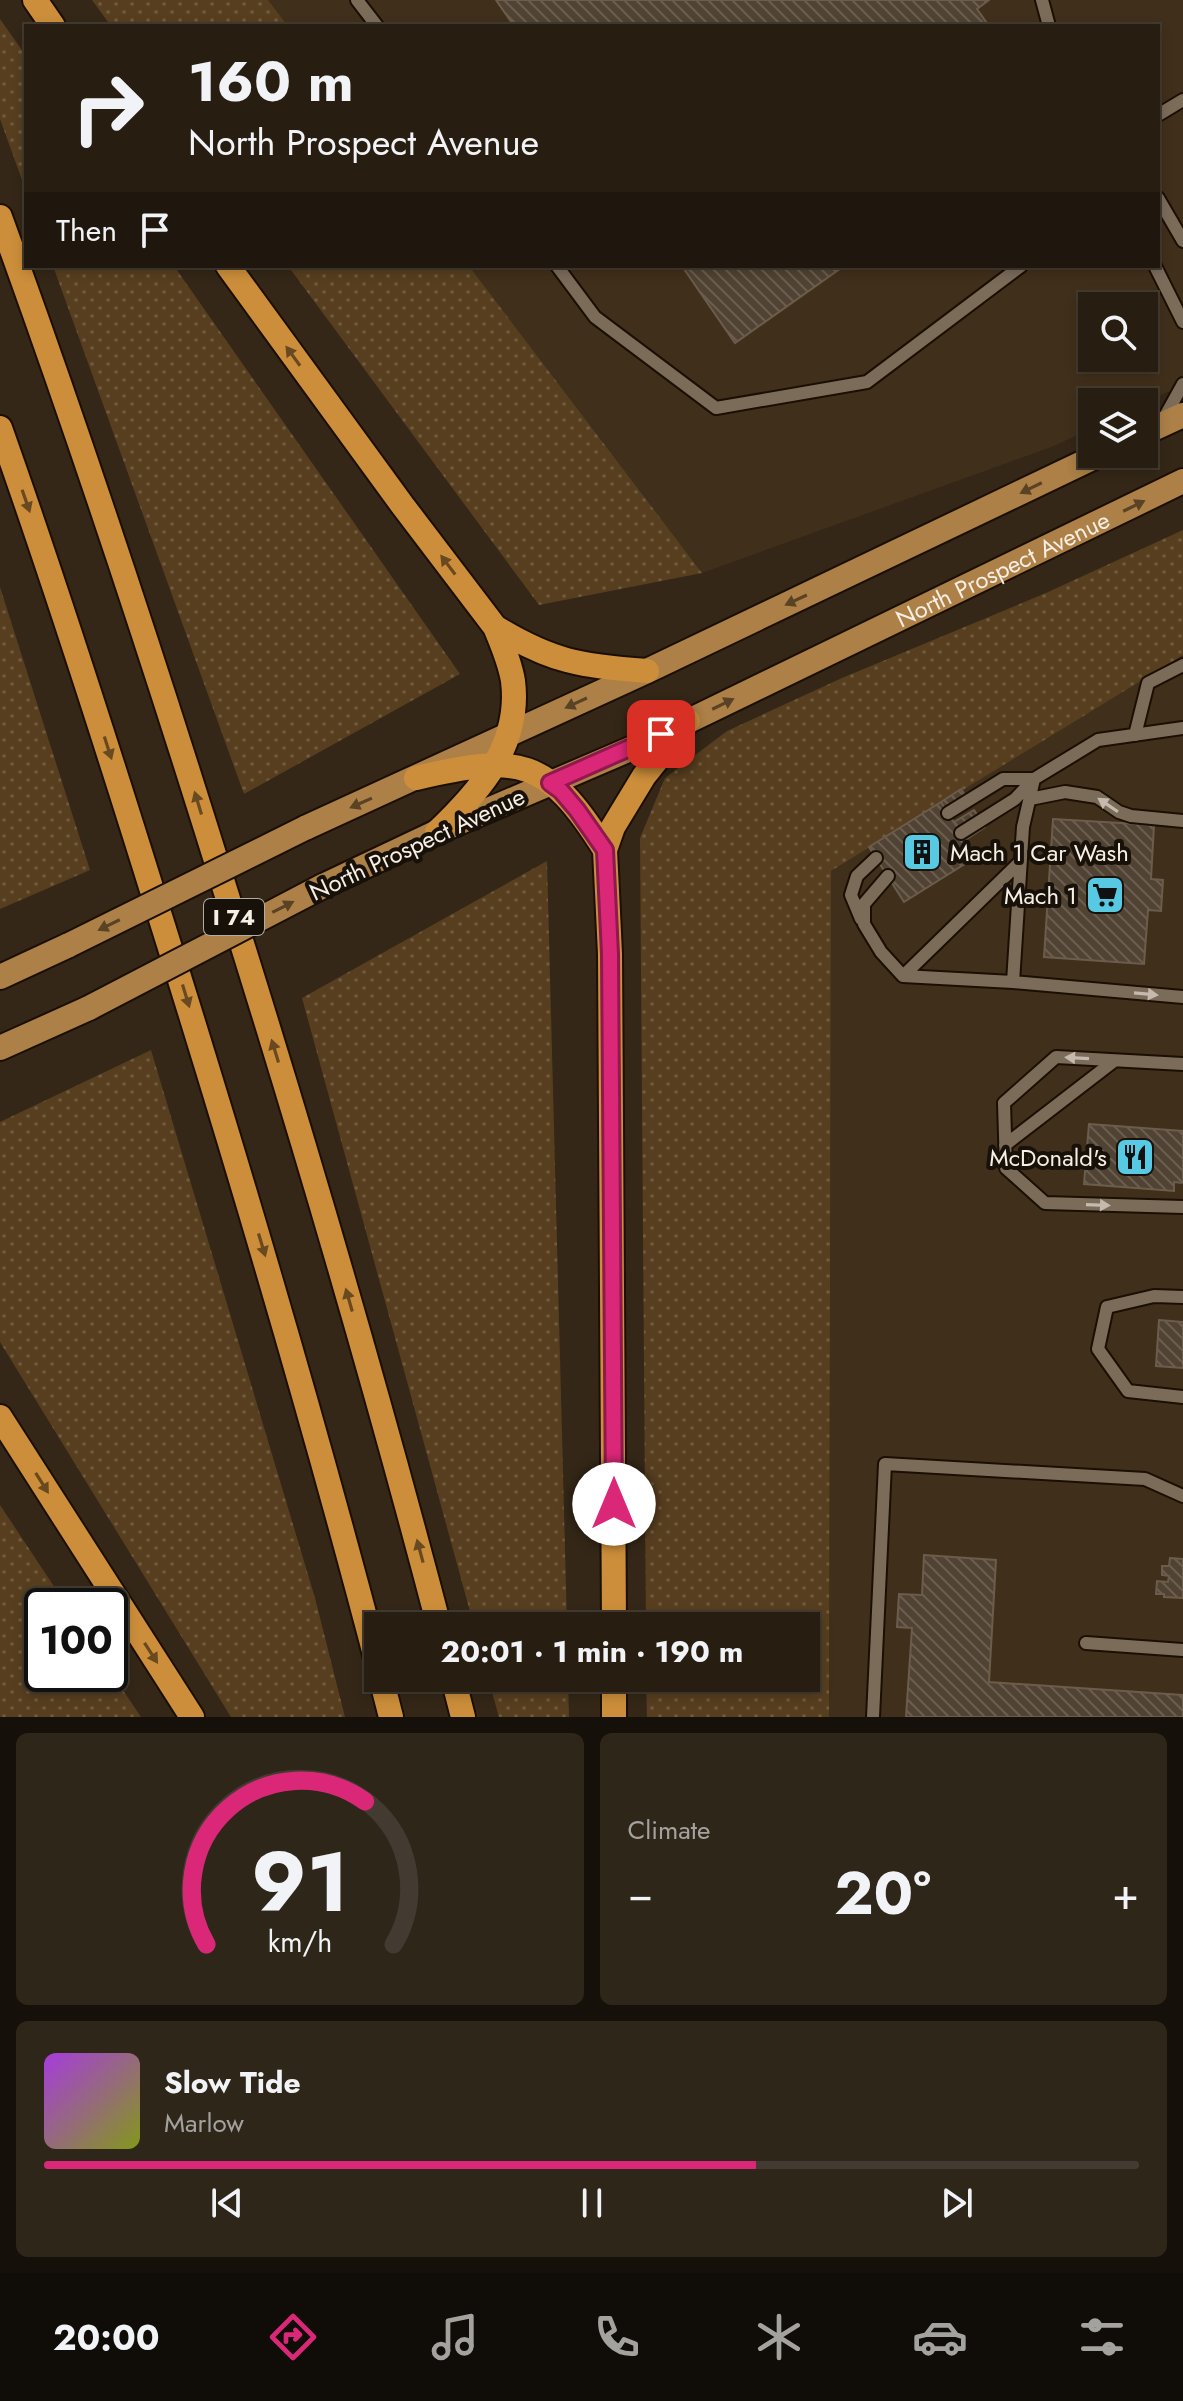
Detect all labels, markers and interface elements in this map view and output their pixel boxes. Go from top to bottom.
text: 160 m [188,41,354,122]
icon: right [56,56,160,160]
text: North Prospect Avenue [188,116,539,168]
icon: arrive [133,208,177,252]
text: Then [56,209,117,252]
map controls [1078,292,1158,468]
button: search [1078,292,1158,372]
one-way arrow [286,345,302,366]
button: layers [1078,388,1158,468]
one-way arrow [1019,481,1043,495]
one-way arrow [20,489,33,513]
one-way arrow [1122,499,1145,512]
street label: North Prospect Avenue [889,502,1115,636]
one-way arrow [440,554,456,575]
one-way arrow [785,593,808,607]
one-way arrow [564,696,588,710]
one-way arrow [712,697,735,711]
pin [627,700,695,768]
icon: arrive [639,712,683,756]
one-way arrow [102,736,115,760]
street label: North Prospect Avenue [304,779,530,909]
one-way arrow [191,790,204,814]
one-way arrow [349,796,372,810]
one-way arrow [1098,798,1119,813]
building icon: Mach 1 Car Wash [901,831,943,873]
place label: Mach 1 Car Wash [950,835,1129,870]
supermarket icon: Mach 1 [1084,874,1126,916]
place label: Mach 1 [1004,878,1077,913]
road number: I 74 [204,899,264,935]
one-way arrow [271,901,294,914]
one-way arrow [98,918,121,932]
one-way arrow [180,984,192,1008]
one-way arrow [1134,987,1159,1000]
one-way arrow [268,1039,281,1063]
one-way arrow [1064,1052,1089,1065]
restaurant icon: McDonald's [1114,1136,1156,1178]
place label: McDonald's [989,1140,1107,1175]
one-way arrow [1086,1198,1111,1211]
one-way arrow [256,1233,268,1257]
one-way arrow [342,1288,355,1312]
position arrow [572,1462,656,1546]
one-way arrow [35,1472,49,1494]
one-way arrow [413,1538,425,1563]
speed limit sign: 100 [24,1588,128,1692]
text: 20:01 · 1 min · 190 m [441,1630,743,1673]
one-way arrow [144,1643,159,1664]
text: Climate [628,1811,710,1849]
text: 91 [251,1822,349,1942]
text: 20° [834,1850,931,1937]
text: − [628,1862,653,1926]
text: + [1112,1862,1139,1926]
text: km/h [267,1921,332,1963]
text: Slow Tide [164,2061,301,2104]
text: Marlow [164,2104,244,2142]
icon: previous [205,2181,249,2225]
icon: pause [570,2181,614,2225]
icon: next [935,2181,979,2225]
icon: directions [265,2309,321,2365]
icon: music [427,2309,483,2365]
icon: phone [589,2309,645,2365]
icon: climate [751,2309,807,2365]
icon: car [912,2309,968,2365]
icon: filters [1074,2309,1130,2365]
text: 20:00 [53,2311,160,2363]

